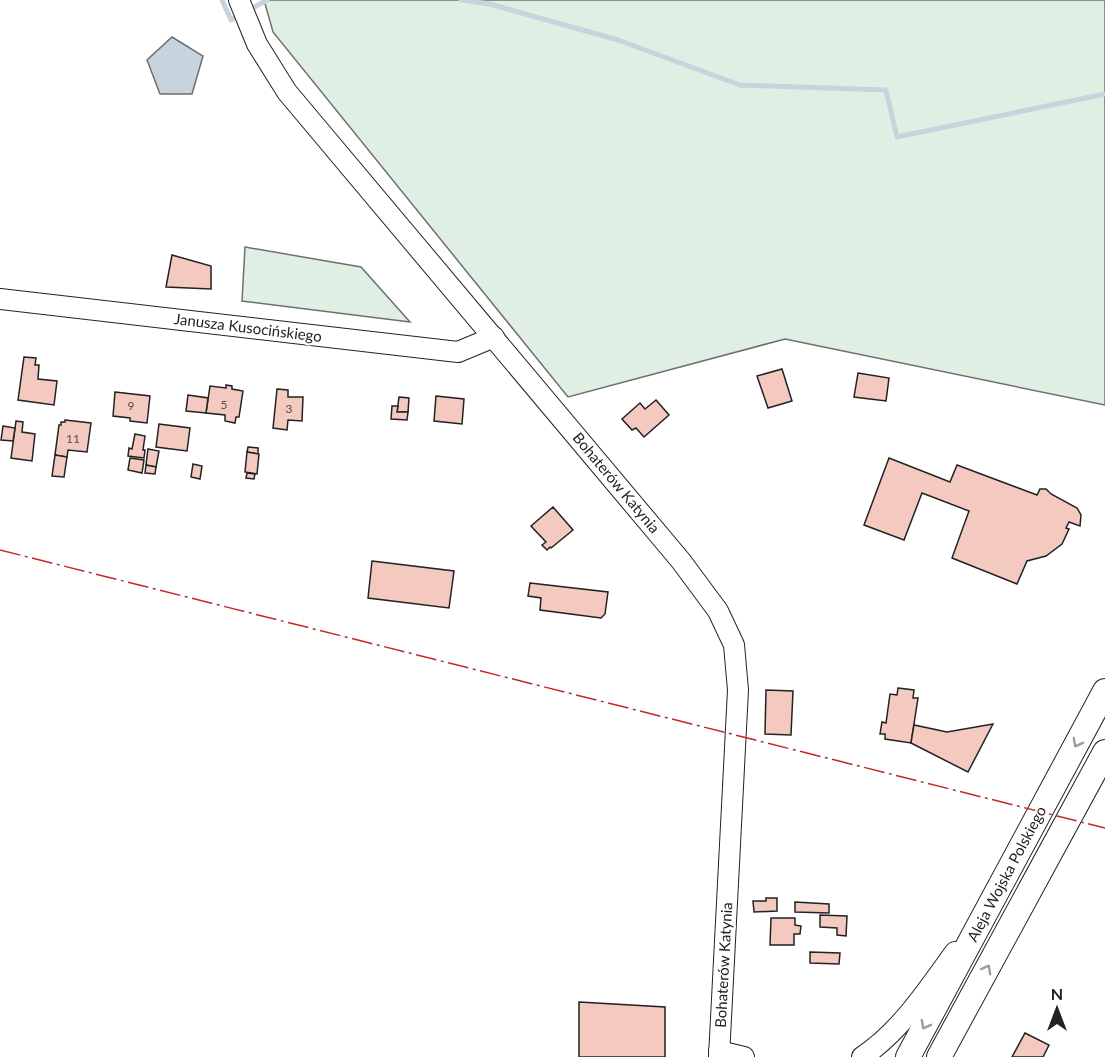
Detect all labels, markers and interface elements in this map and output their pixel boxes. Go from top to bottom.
street label: Janusza Kusocińskiego [173,309,323,345]
house number: 5 [221,397,228,412]
house number: 9 [128,398,135,413]
house number: 3 [286,401,293,416]
street label: Bohaterów Katynia [569,428,664,536]
house number: 11 [66,431,80,446]
one-way arrow [1073,736,1084,747]
street label: Aleja Wojska Polskiego [963,803,1049,944]
street label: Bohaterów Katynia [711,902,735,1028]
one-way arrow [980,965,991,975]
north arrow [1027,979,1087,1039]
text: N [1051,984,1063,1003]
one-way arrow [921,1019,932,1029]

